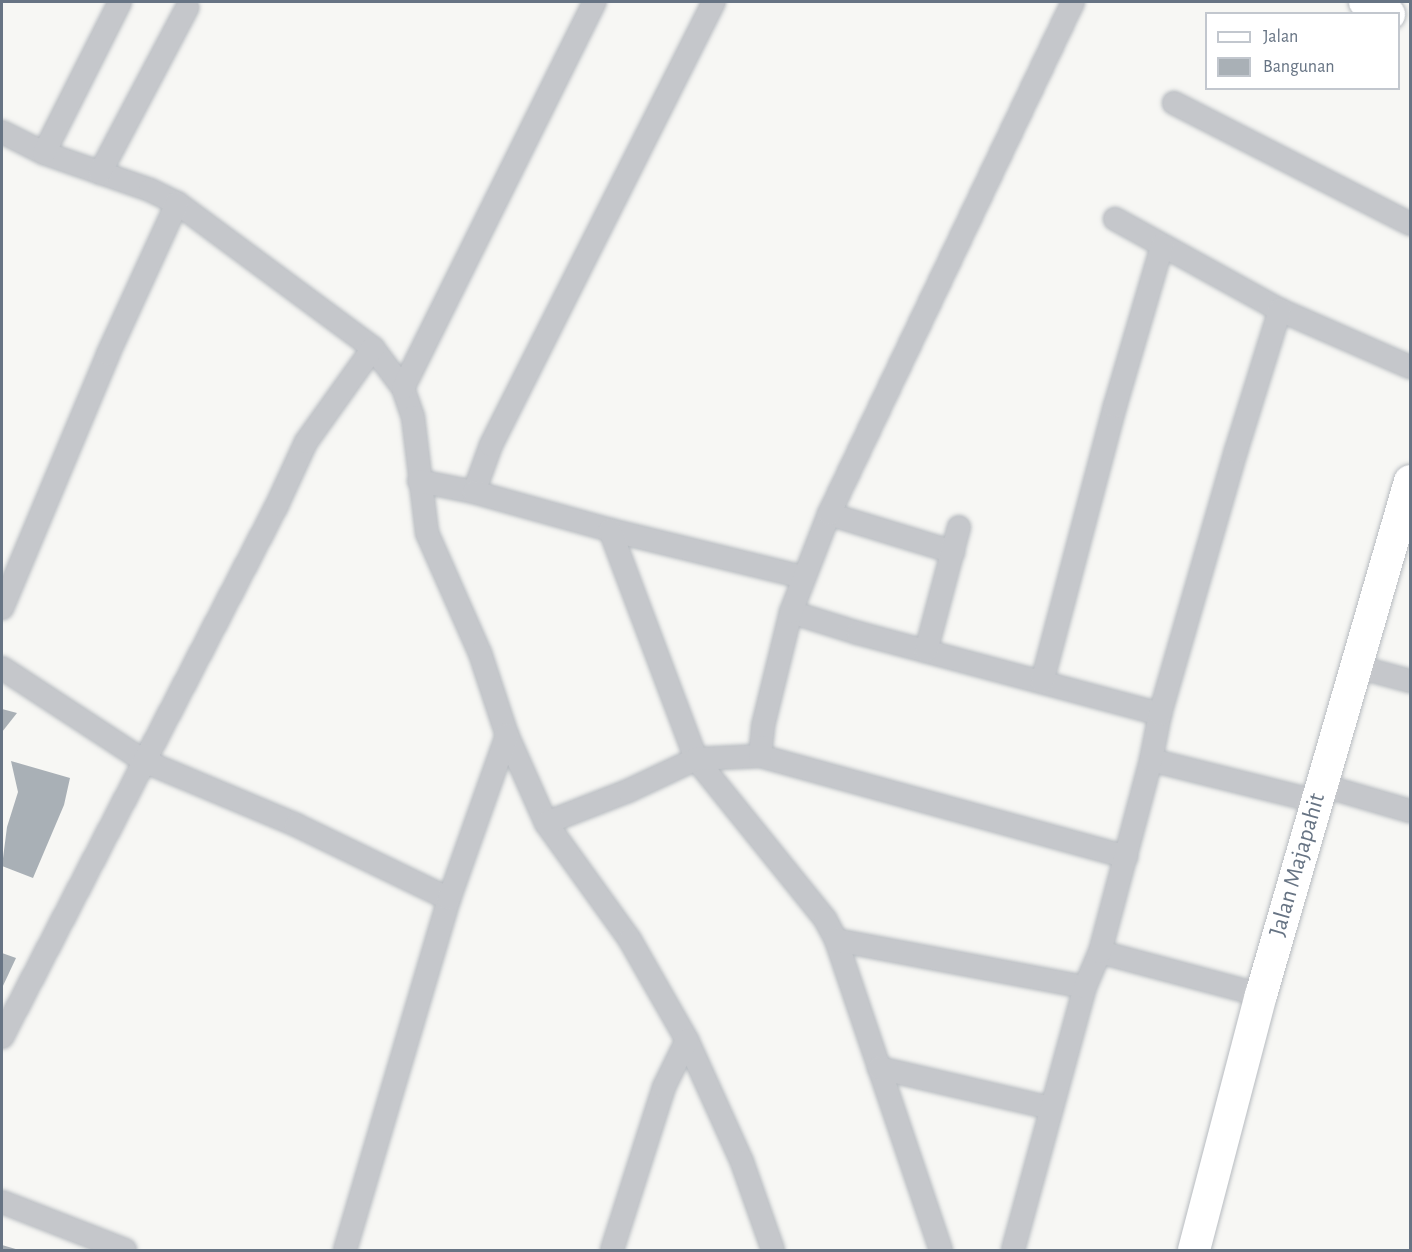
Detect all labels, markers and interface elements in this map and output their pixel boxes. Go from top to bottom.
legend [1205,12,1400,90]
text: Jalan [1263,28,1298,46]
text: Bangunan [1263,58,1335,76]
street label: Jalan Majapahit [1264,790,1332,940]

